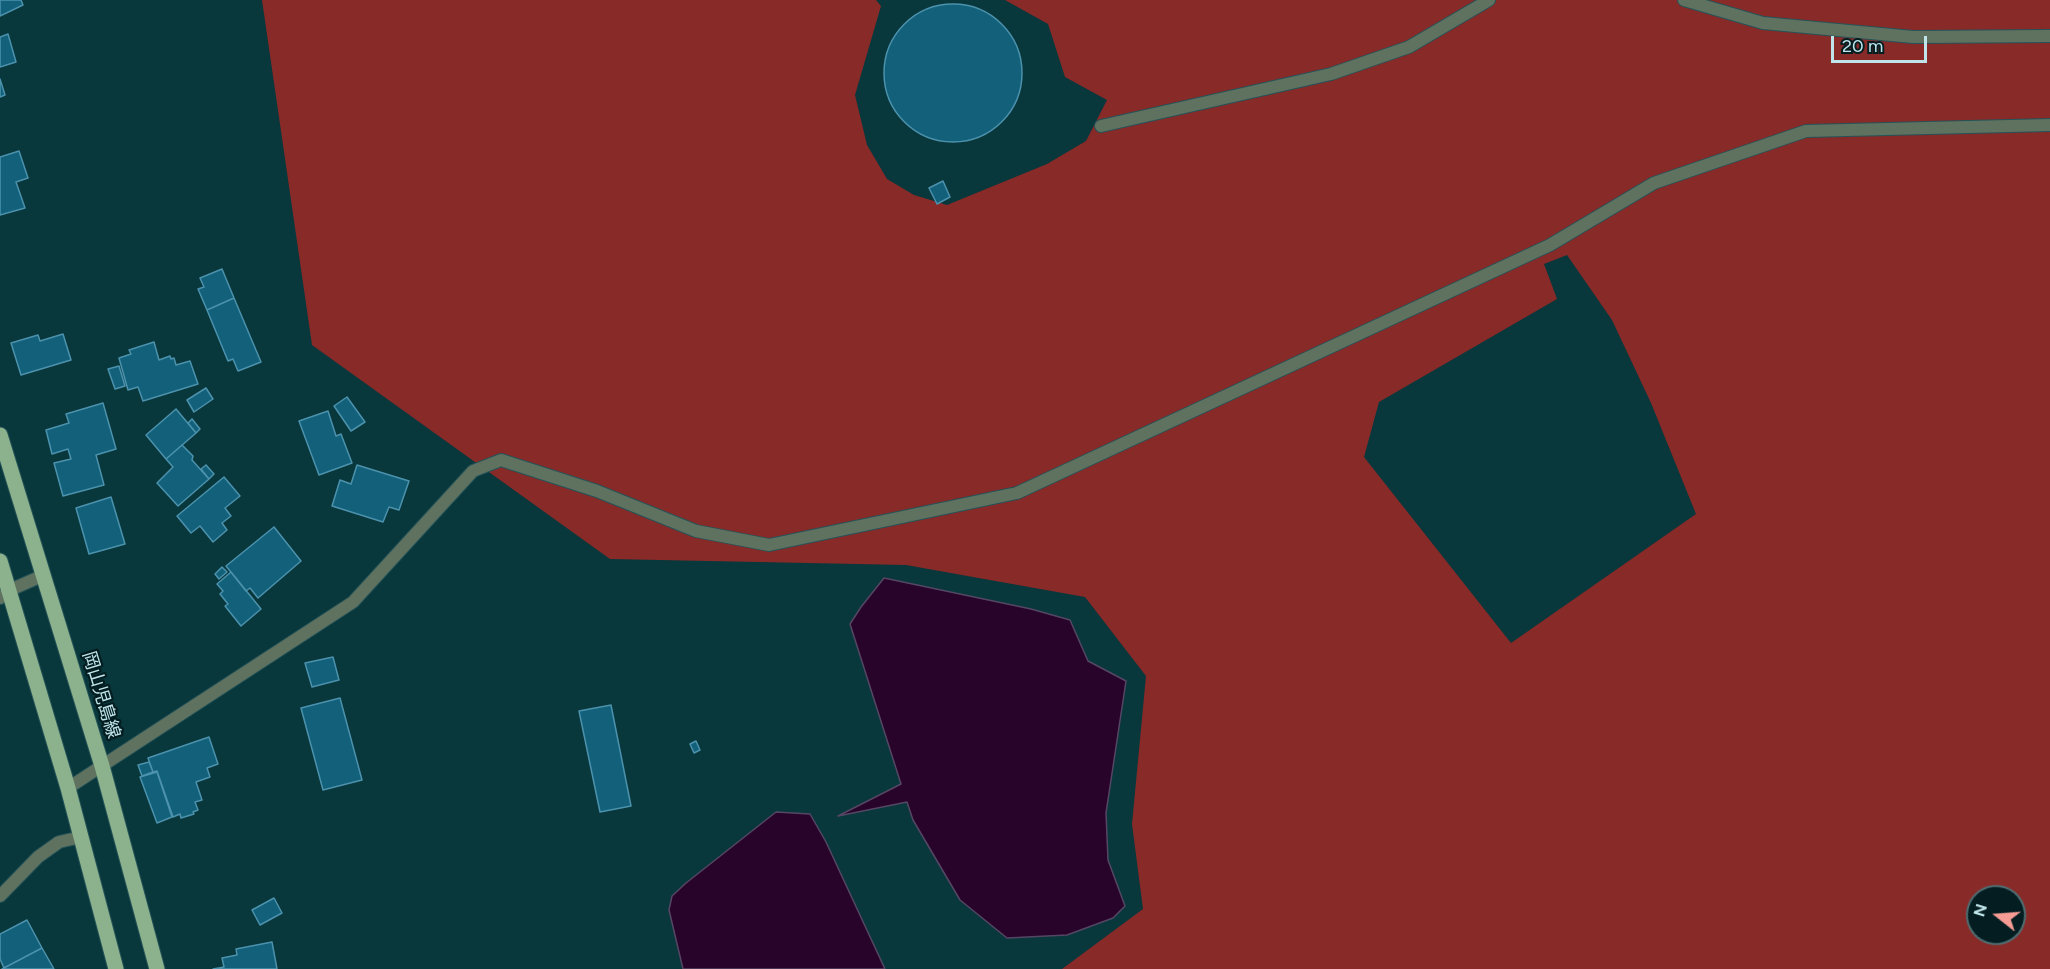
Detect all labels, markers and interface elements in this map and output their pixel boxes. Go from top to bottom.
scale bar [1834,24,1930,62]
text: 20 m [1842,35,1883,57]
street label: 岡山児島線 [78,649,124,741]
north arrow [1966,885,2026,945]
text: N [1969,901,1991,919]

